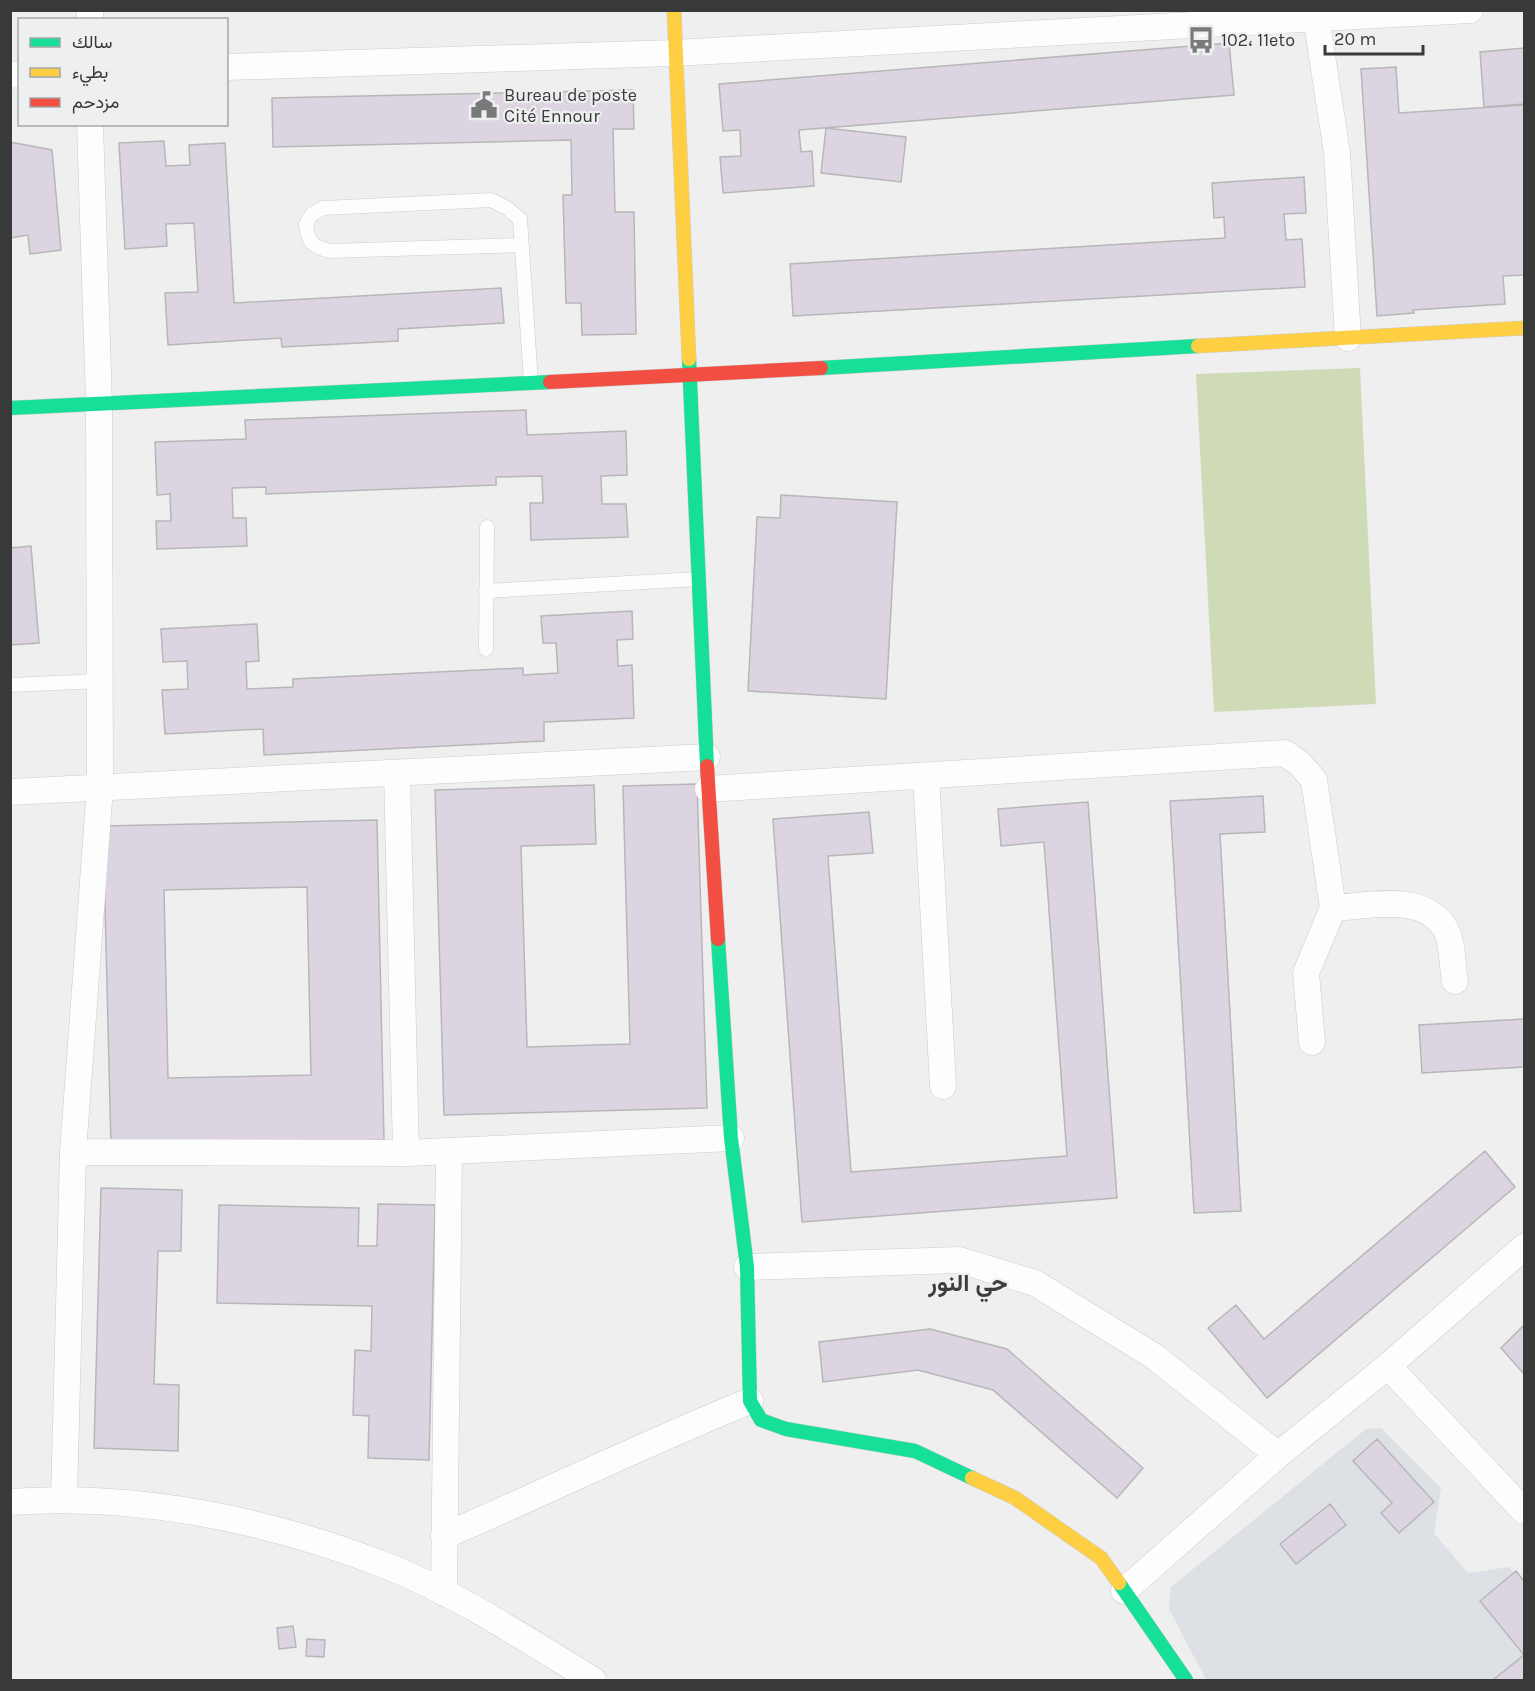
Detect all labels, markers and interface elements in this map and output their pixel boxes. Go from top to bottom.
legend [18,18,228,126]
scale bar [1325,18,1422,56]
bus stop icon: 102، 11eto [1186,25,1216,55]
text: 20 m [1334,28,1376,50]
place label: 102، 11eto [1221,29,1295,51]
text: سالك [72,31,112,53]
text: بطيء [72,61,108,87]
place label: Bureau de poste Cité Ennour [504,84,637,127]
public building icon: Bureau de poste Cité Ennour [469,90,499,120]
text: مزدحم [72,91,119,114]
district label: حي النور [927,1269,1008,1303]

